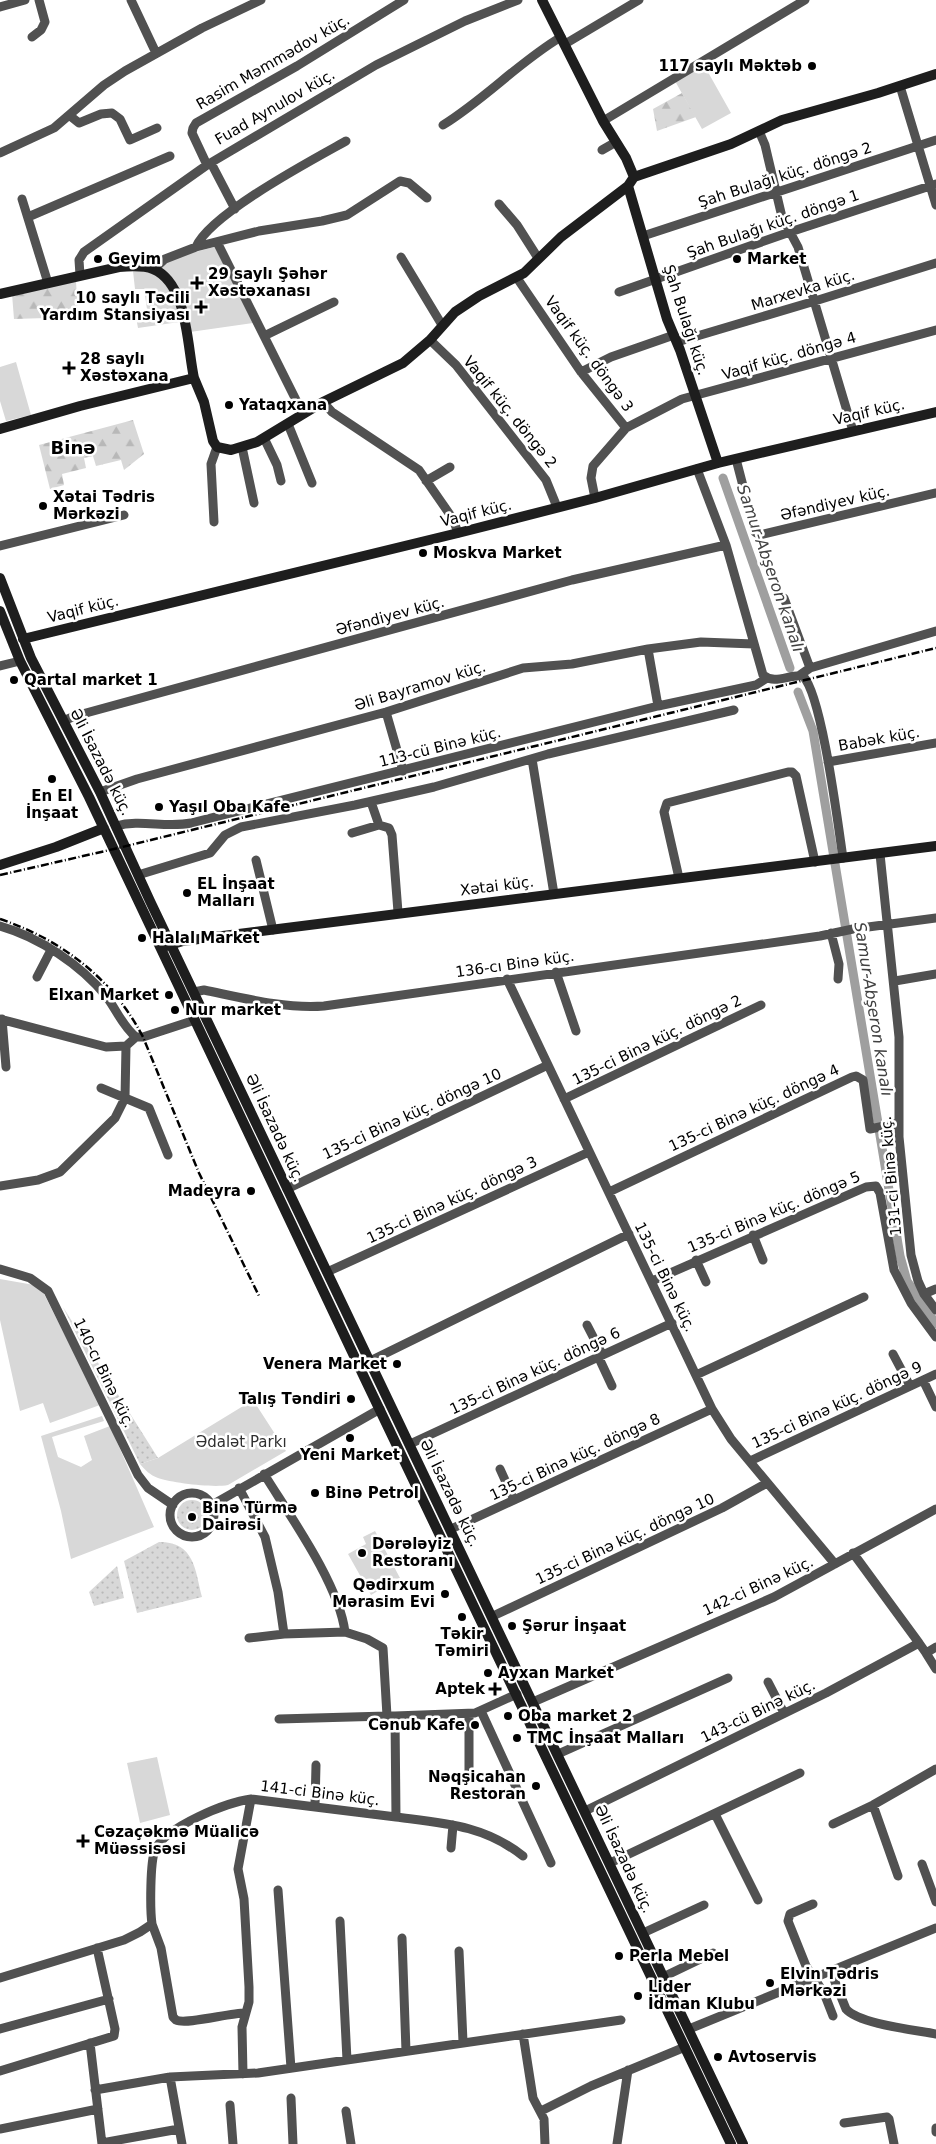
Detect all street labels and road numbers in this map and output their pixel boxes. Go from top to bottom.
street label: Rasim Məmmədov küç. [193,11,353,113]
street label: Fuad Aynulov küç. [212,65,338,149]
street label: Şah Bulağı küç. döngə 2 [696,138,874,212]
street label: Şah Bulağı küç. döngə 1 [684,186,862,262]
street label: Şah Bulağı küç. [660,262,712,378]
street label: Marxevka küç. [749,266,857,314]
street label: Vaqif küç. döngə 3 [541,293,637,415]
street label: Vaqif küç. döngə 4 [720,328,858,384]
street label: Vaqif küç. döngə 2 [459,352,561,472]
street label: Vaqif küç. [832,395,906,429]
street label: Əfəndiyev küç. [778,482,892,524]
street label: Vaqif küç. [439,495,513,531]
street label: Vaqif küç. [46,591,120,627]
street label: Əfəndiyev küç. [334,593,446,639]
street label: Əli Bayramov küç. [352,657,488,715]
street label: Əli İsazadə küç. [66,705,137,819]
street label: 113-cü Binə küç. [377,723,503,771]
street label: Babək küç. [837,723,921,755]
street label: Xətai küç. [459,873,535,899]
street label: 136-cı Binə küç. [454,947,576,981]
street label: 135-ci Binə küç. döngə 2 [569,991,745,1089]
street label: 135-ci Binə küç. döngə 4 [666,1061,842,1155]
street label: 135-ci Binə küç. döngə 10 [320,1065,504,1163]
street label: Əli İsazadə küç. [242,1070,309,1185]
street label: 131-ci Binə küç. [877,1115,905,1237]
street label: 135-ci Binə küç. döngə 3 [364,1153,540,1247]
street label: 135-ci Binə küç. döngə 5 [685,1167,863,1257]
street label: 135-ci Binə küç. [631,1219,699,1335]
street label: 140-cı Binə küç. [70,1315,138,1431]
street label: 135-ci Binə küç. döngə 6 [447,1324,623,1418]
street label: 135-ci Binə küç. döngə 9 [749,1358,925,1452]
street label: 135-ci Binə küç. döngə 8 [487,1410,663,1504]
street label: Əli İsazadə küç. [416,1436,485,1550]
street label: 135-ci Binə küç. döngə 10 [533,1490,717,1588]
street label: 142-ci Binə küç. [700,1552,816,1620]
street label: 143-cü Binə küç. [698,1675,818,1747]
street label: 141-ci Binə küç. [259,1777,381,1809]
street label: Əli İsazadə küç. [591,1801,658,1916]

